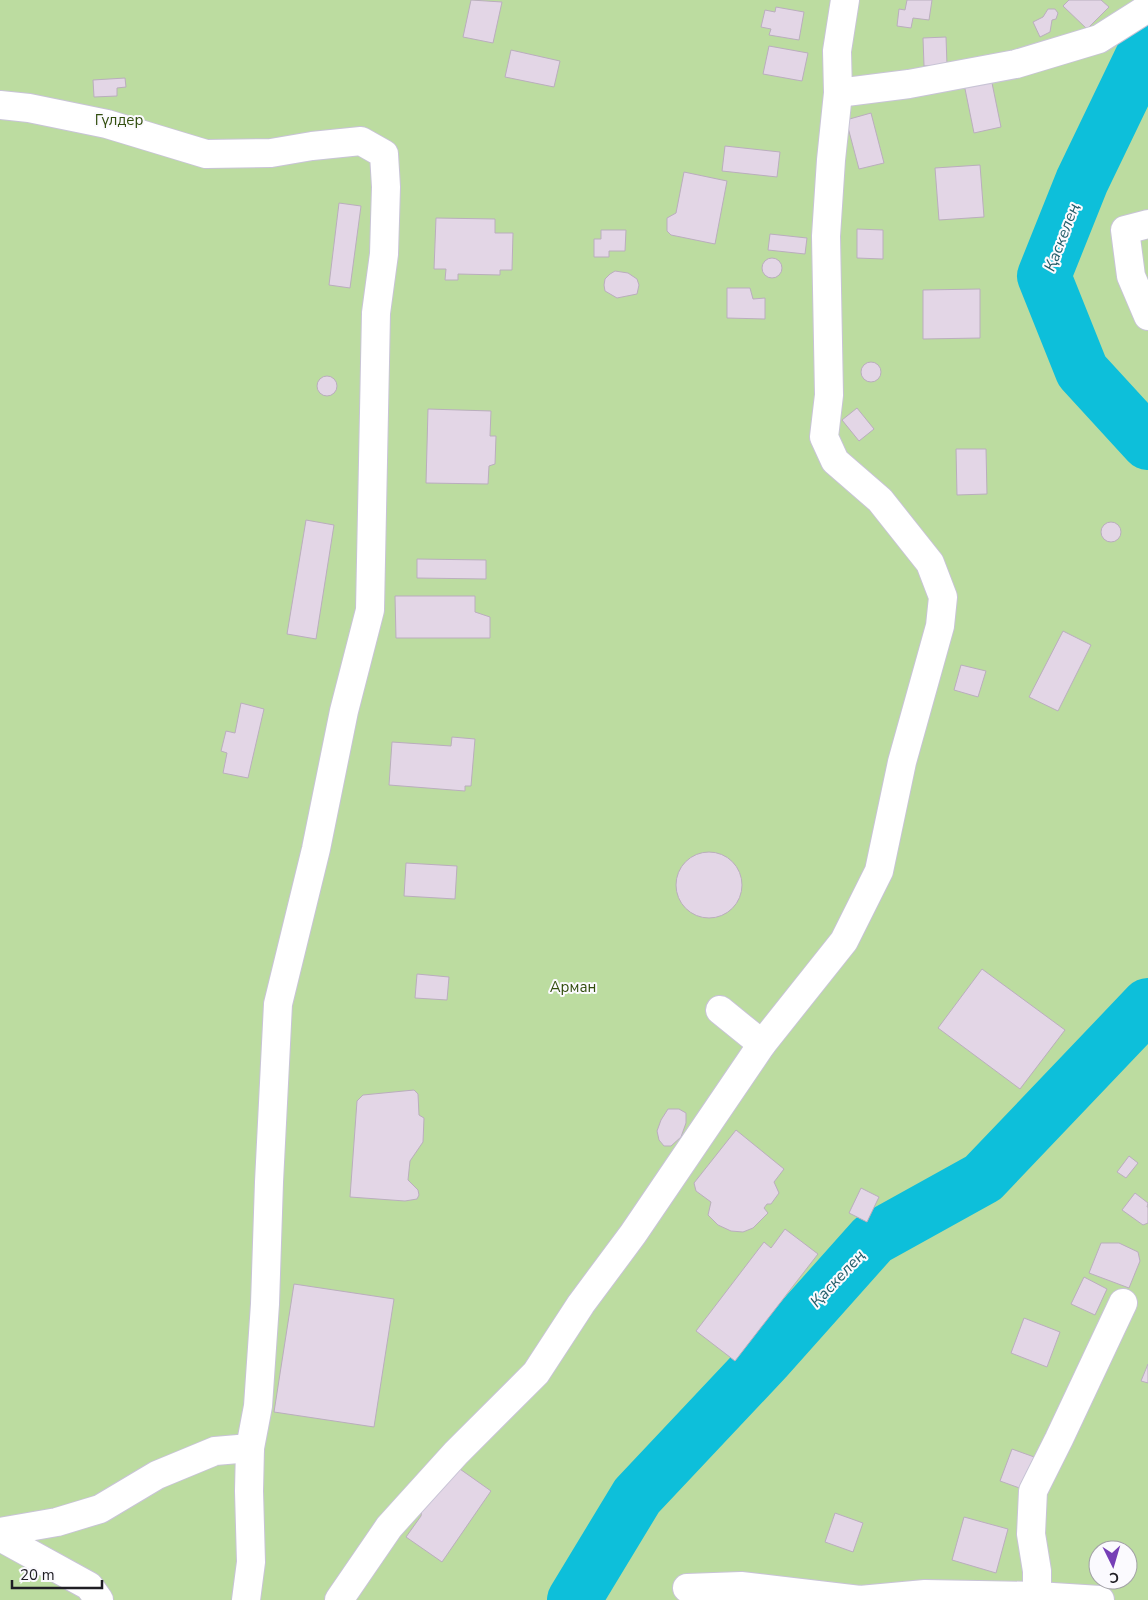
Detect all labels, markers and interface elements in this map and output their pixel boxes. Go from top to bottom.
park label: Гүлдер [95,110,143,130]
water label: Қаскелең [1039,200,1085,275]
park label: Арман [550,977,596,997]
water label: Қаскелең [805,1245,870,1312]
north arrow [1088,1540,1138,1590]
scale bar [12,1558,102,1590]
text: 20 m [20,1565,55,1585]
text: С [1108,1568,1120,1587]

